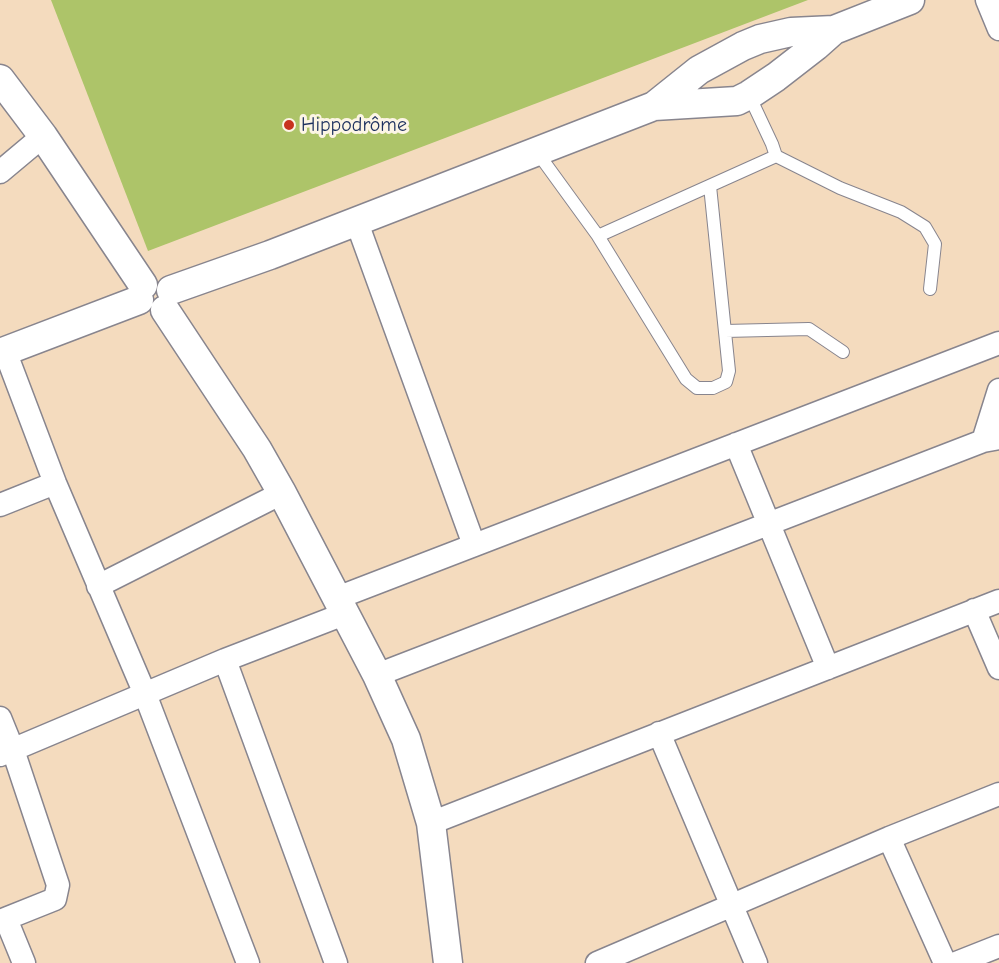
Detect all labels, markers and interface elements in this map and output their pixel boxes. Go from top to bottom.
place label: Hippodrôme [301,113,407,137]
marker: Hippodrôme [282,118,296,132]

